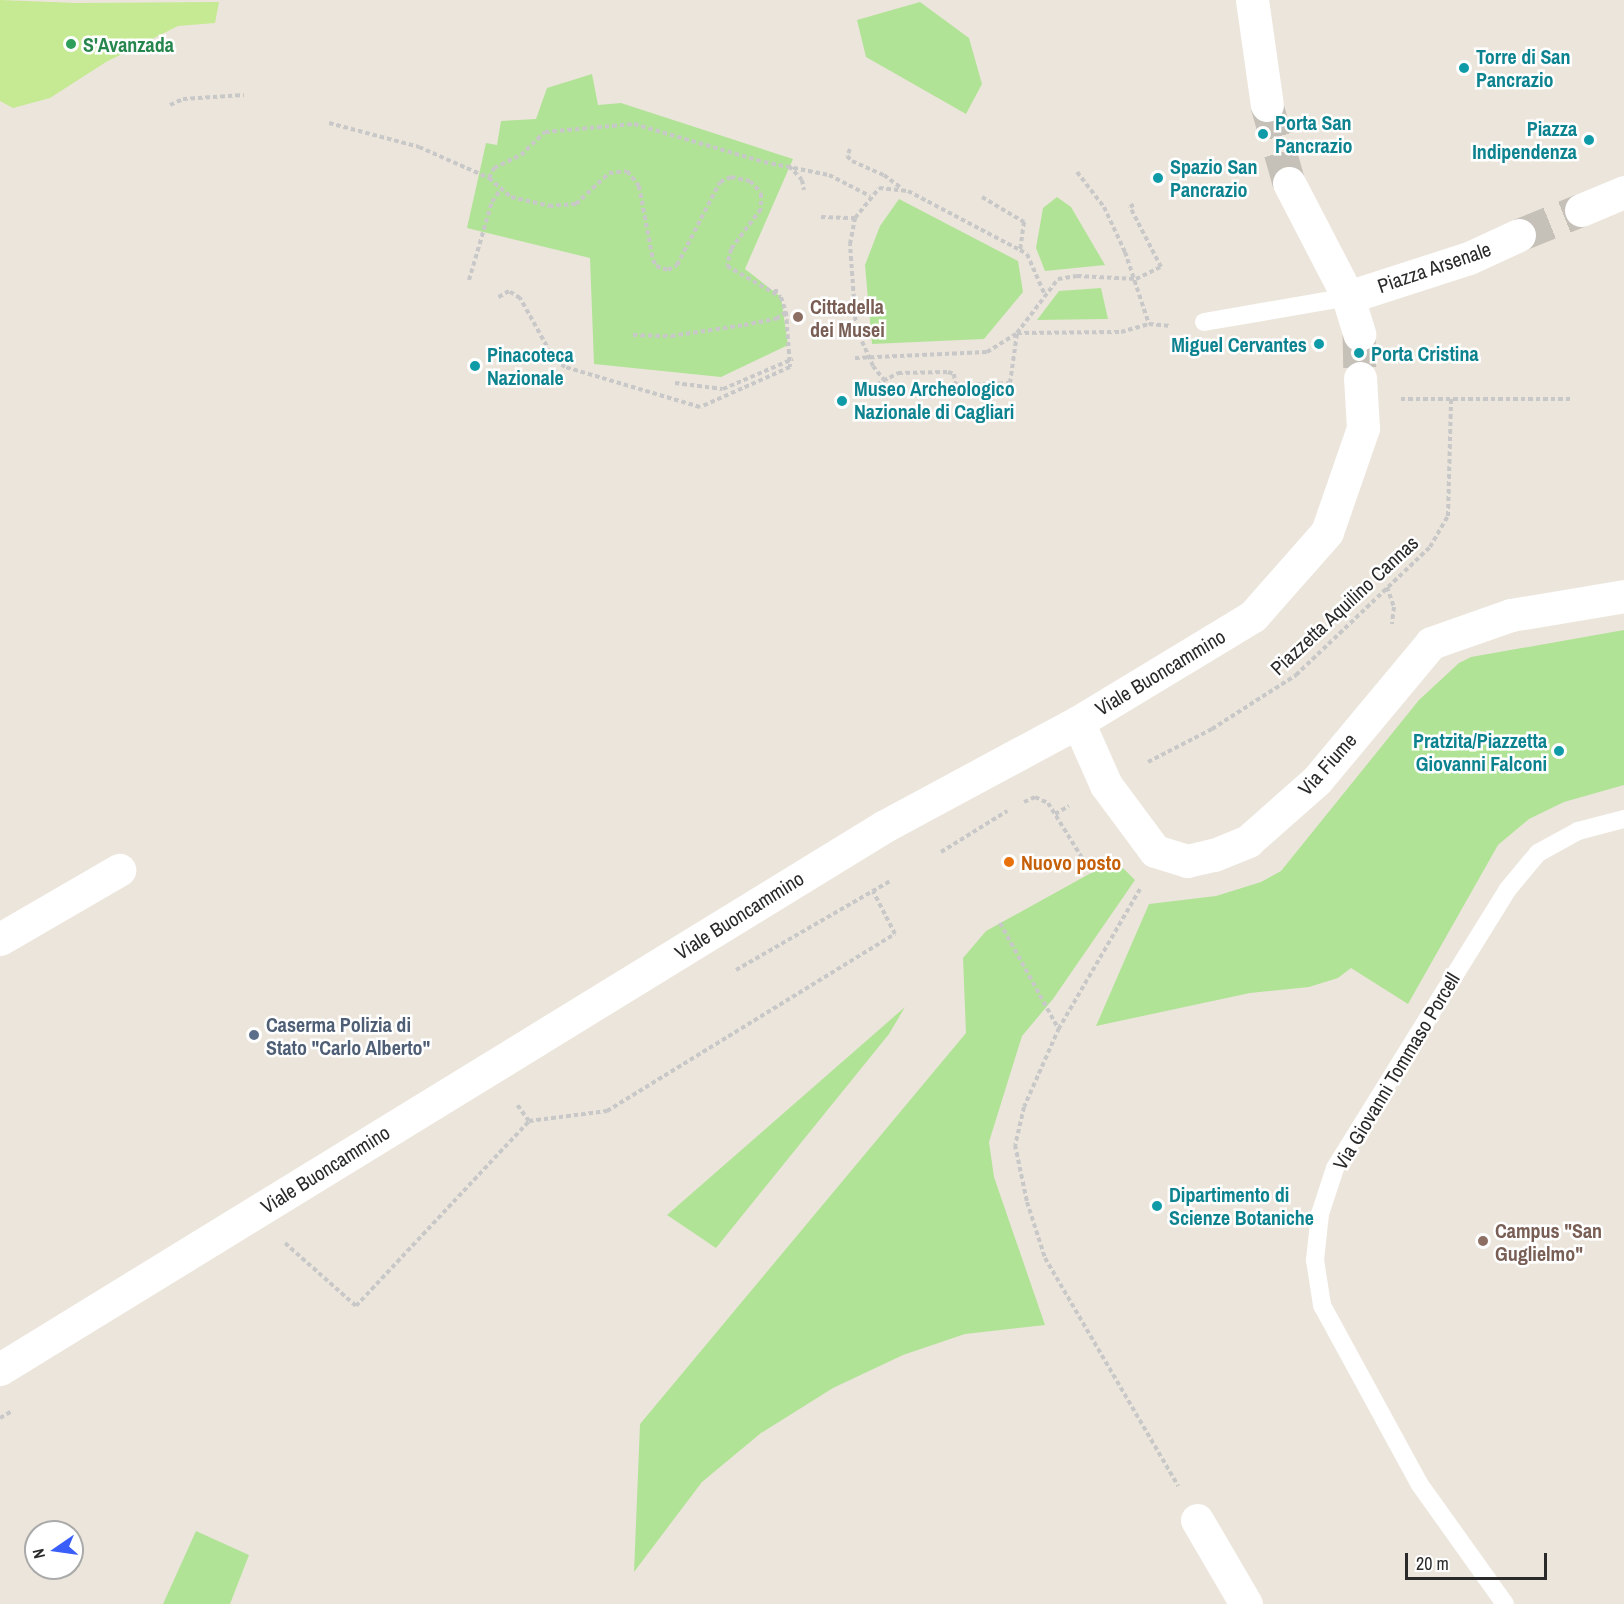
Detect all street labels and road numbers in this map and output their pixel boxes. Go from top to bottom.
street label: Piazza Arsenale [1374,236,1494,298]
street label: Piazzetta Aquilino Cannas [1265,530,1423,680]
street label: Viale Buoncammino [1091,624,1229,720]
street label: Via Fiume [1293,728,1361,800]
street label: Viale Buoncammino [670,866,808,964]
street label: Via Giovanni Tommaso Porcell [1328,968,1464,1174]
street label: Viale Buoncammino [256,1120,394,1218]

